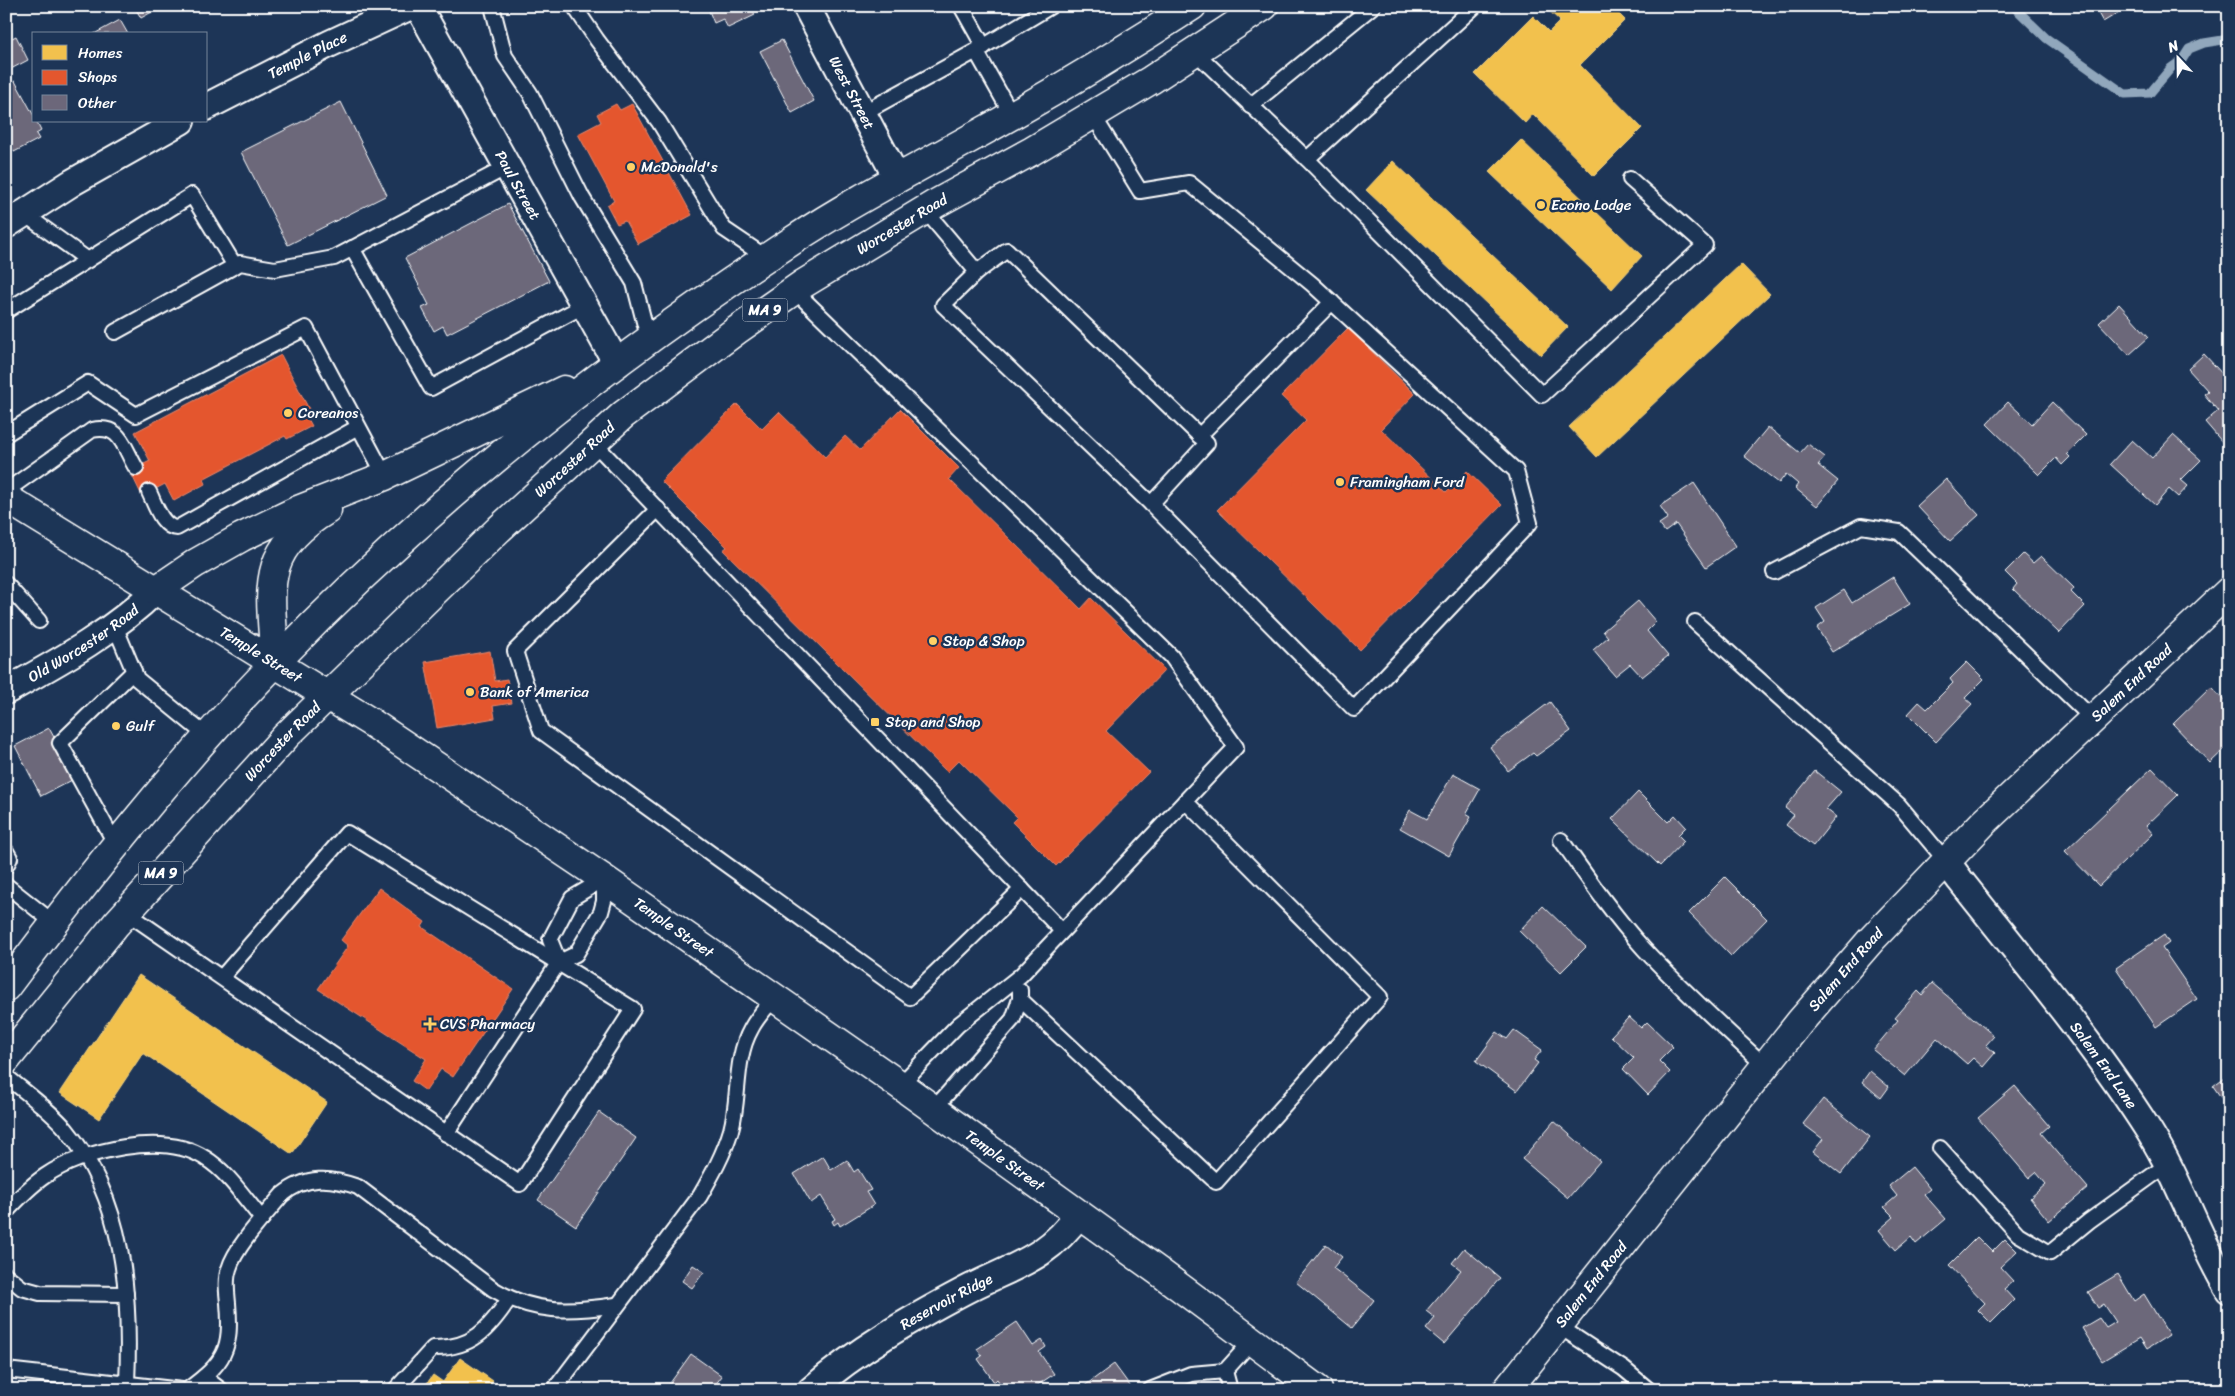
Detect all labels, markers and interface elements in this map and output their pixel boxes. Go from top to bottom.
street label: Temple Place [263,24,352,86]
legend [32,32,208,122]
north arrow [2152,32,2202,82]
text: N [2163,33,2183,60]
text: Homes [78,40,122,66]
street label: West Street [822,51,882,135]
text: Shops [78,64,118,90]
text: Other [78,90,117,116]
street label: Paul Street [488,145,548,225]
place label: McDonald's [641,154,718,180]
marker: McDonald's [625,161,637,173]
street label: Worcester Road [851,186,953,262]
place label: Econo Lodge [1551,192,1632,218]
marker: Econo Lodge [1535,199,1547,211]
road number: MA 9 [742,298,788,322]
place label: Coreanos [298,400,359,426]
marker: Coreanos [282,407,294,419]
street label: Worcester Road [528,414,622,504]
place label: Framingham Ford [1350,469,1465,495]
marker: Framingham Ford [1334,476,1346,488]
street label: Old Worcester Road [23,597,146,689]
street label: Temple Street [214,619,308,691]
place label: Stop & Shop [943,628,1025,654]
marker: Stop & Shop [927,635,939,647]
street label: Salem End Road [2084,637,2179,728]
place label: Bank of America [480,679,589,705]
marker: Bank of America [464,686,476,698]
street label: Worcester Road [238,695,328,788]
place label: Stop and Shop [885,709,981,735]
place label: Gulf [126,713,156,739]
marker: Stop and Shop [869,716,881,728]
marker: Gulf [110,720,122,732]
road number: MA 9 [138,861,184,884]
street label: Temple Street [628,890,720,965]
street label: Salem End Road [1801,920,1891,1018]
place label: CVS Pharmacy [440,1011,535,1037]
street label: Salem End Lane [2063,1016,2144,1115]
marker: CVS Pharmacy [424,1018,436,1030]
street label: Temple Street [959,1123,1051,1199]
street label: Salem End Road [1548,1234,1635,1334]
street label: Reservoir Ridge [895,1266,997,1337]

